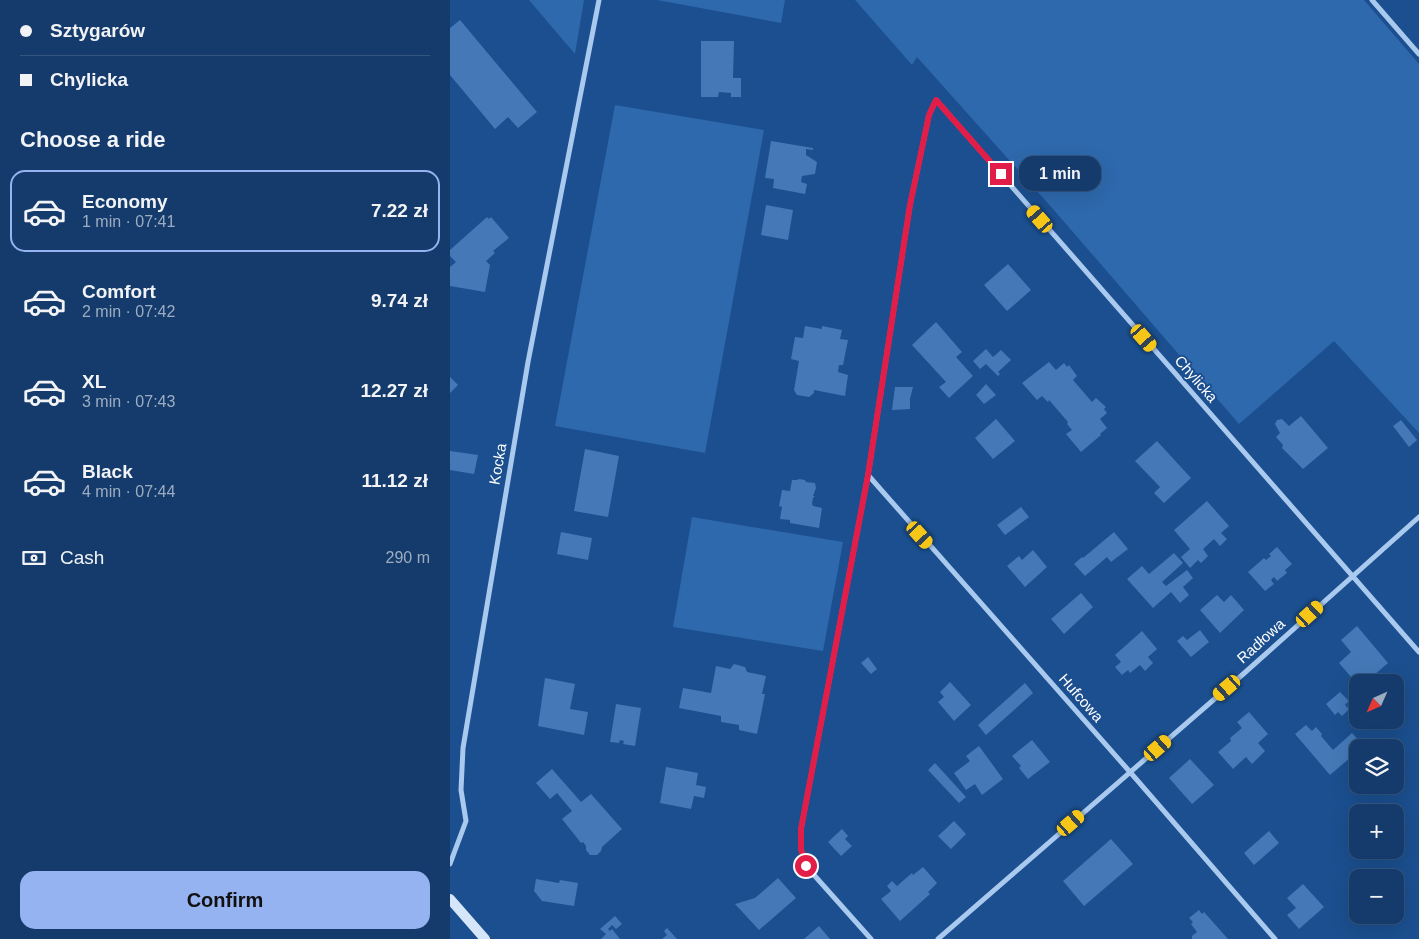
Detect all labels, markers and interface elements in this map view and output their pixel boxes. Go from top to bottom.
text: Sztygarów [50,20,145,41]
text: Chylicka [50,69,128,90]
text: Choose a ride [20,127,165,152]
callout: 1 min [1018,156,1101,192]
route end [990,163,1012,185]
text: 1 min [1039,165,1081,182]
icon: car [22,189,67,234]
text: Economy [82,191,168,212]
text: 7.22 zł [371,200,428,221]
car [1024,203,1055,235]
text: 1 min · 07:41 [82,213,175,230]
icon: car [22,279,67,324]
text: Comfort [82,281,156,302]
text: 9.74 zł [371,290,428,311]
text: 2 min · 07:42 [82,303,175,320]
car [1128,322,1159,354]
street label: Chylicka [1171,352,1222,406]
icon: car [22,369,67,414]
text: XL [82,371,106,392]
text: 12.27 zł [360,380,428,401]
text: 3 min · 07:43 [82,393,175,410]
street label: Kocka [486,441,510,486]
icon: car [22,459,67,504]
text: Black [82,461,133,482]
text: 11.12 zł [361,470,428,491]
text: 4 min · 07:44 [82,483,175,500]
car [904,519,935,551]
icon: cash [20,544,48,572]
text: Cash [60,547,104,568]
text: 290 m [386,549,430,566]
car [1293,598,1326,630]
street label: Radłowa [1233,614,1289,666]
street label: Hufcowa [1056,670,1107,726]
car [1210,672,1243,704]
north arrow [1349,674,1404,729]
map controls [1349,674,1404,924]
car [1141,732,1174,764]
button: layers [1349,739,1404,794]
button: + [1349,804,1404,859]
car [1054,807,1087,839]
route start [795,855,817,877]
button: − [1349,869,1404,924]
button: Confirm [20,871,430,929]

